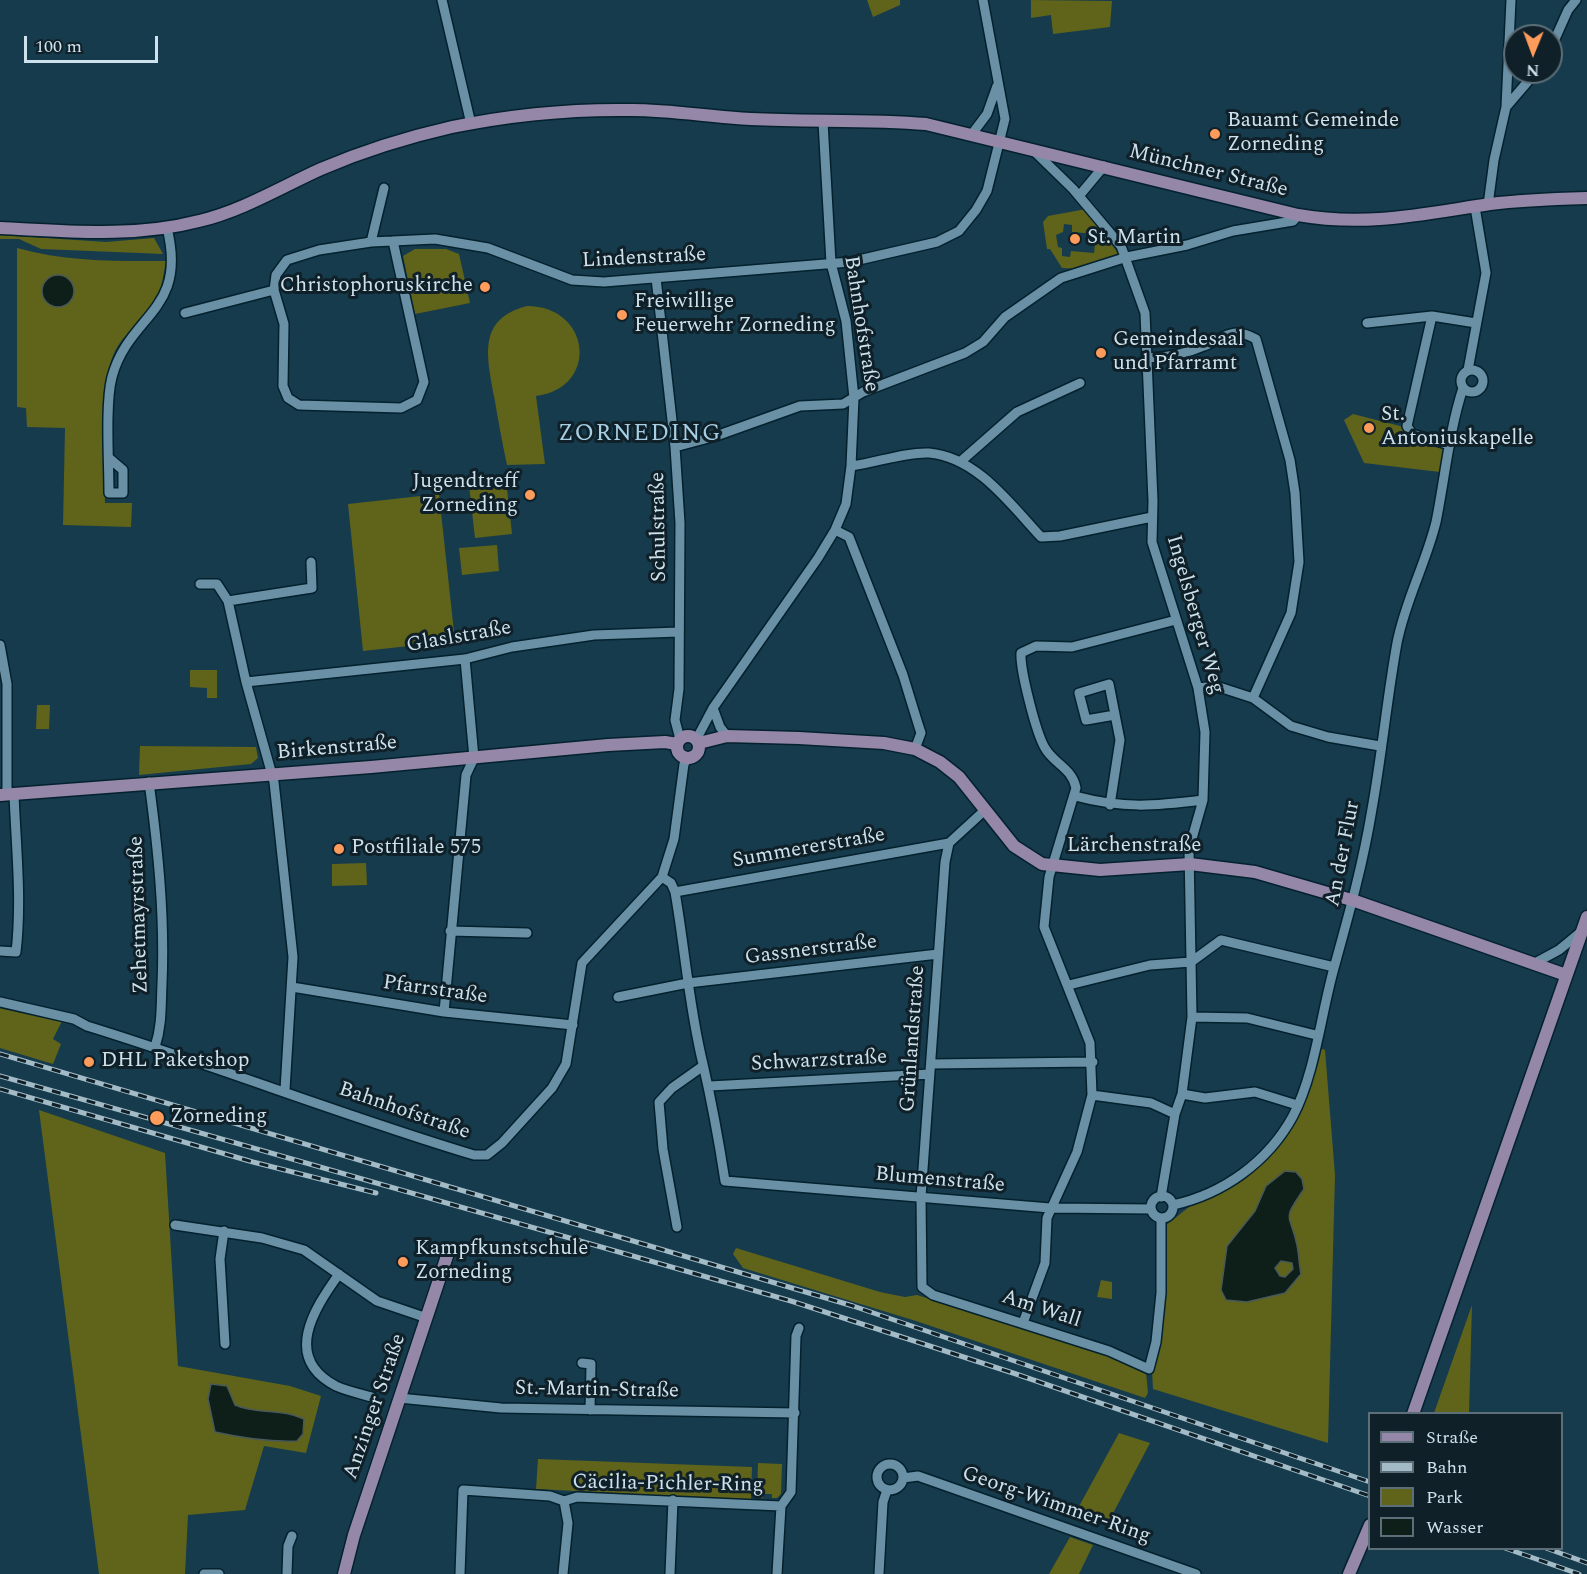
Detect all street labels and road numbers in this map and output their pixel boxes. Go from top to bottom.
street label: Münchner Straße [1126,140,1290,204]
street label: Lindenstraße [581,243,707,275]
street label: Bahnhofstraße [837,254,883,394]
street label: Schulstraße [646,472,674,582]
street label: Ingelsberger Weg [1159,533,1229,697]
street label: Glaslstraße [405,616,513,660]
street label: Birkenstraße [276,731,398,767]
street label: An der Flur [1321,799,1367,909]
street label: Summererstraße [731,823,887,875]
street label: Lärchenstraße [1067,834,1201,860]
street label: Zehetmayrstraße [125,836,155,994]
street label: Gassnerstraße [743,930,879,972]
street label: Grünlandstraße [896,965,932,1113]
street label: Pfarrstraße [381,971,489,1011]
street label: Schwarzstraße [750,1046,888,1078]
street label: Bahnhofstraße [335,1078,473,1146]
street label: Blumenstraße [874,1163,1006,1199]
street label: Am Wall [998,1285,1084,1335]
street label: Anzinger Straße [339,1331,413,1483]
street label: St.-Martin-Straße [515,1377,679,1405]
street label: Georg-Wimmer-Ring [958,1462,1154,1550]
street label: Cäcilia-Pichler-Ring [572,1471,764,1499]

